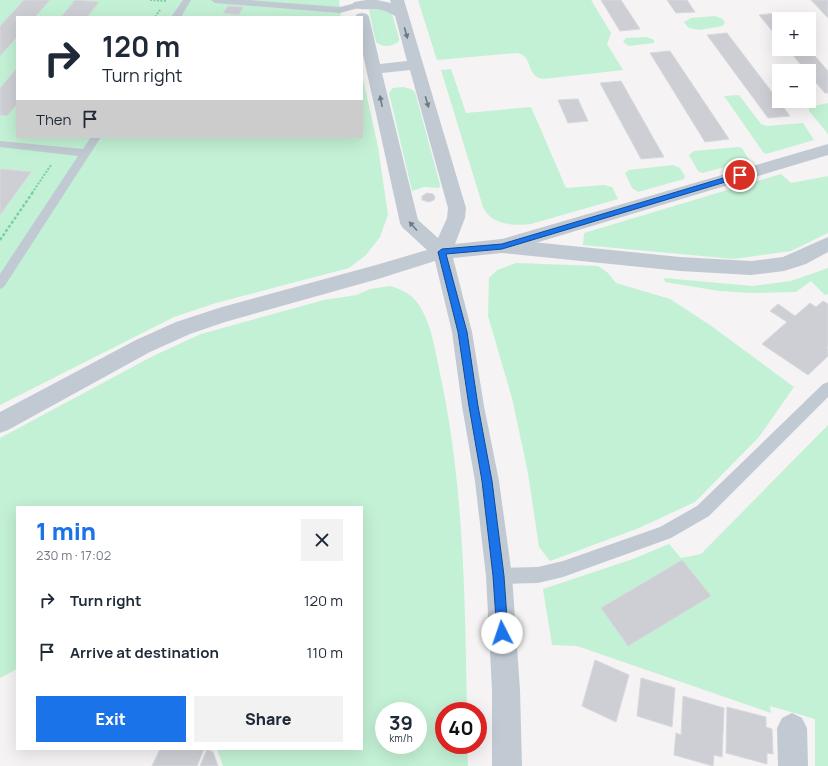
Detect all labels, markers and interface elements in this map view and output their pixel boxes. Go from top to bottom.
map controls [772,12,816,108]
button: + [772,12,816,56]
text: 120 m [102,27,180,65]
one-way arrow [403,27,409,39]
icon: right [36,32,88,84]
text: Turn right [102,63,183,87]
button: − [772,64,816,108]
one-way arrow [378,94,384,107]
one-way arrow [424,97,430,109]
icon: arrive [79,108,101,130]
text: Then [36,109,71,130]
pin [723,158,757,192]
icon: arrive [729,164,751,186]
one-way arrow [409,221,418,230]
text: 1 min [36,514,96,547]
button: close [301,519,343,561]
text: 230 m · 17:02 [36,546,111,564]
icon: right [36,589,58,611]
text: Turn right [70,590,141,611]
text: 120 m [304,590,343,611]
position arrow [481,612,523,654]
icon: arrive [36,641,58,663]
text: Arrive at destination [70,642,219,663]
text: 110 m [306,642,343,663]
button: Exit [36,696,186,742]
button: Share [194,696,343,742]
speed limit sign: 40 [435,702,487,754]
text: 39 [389,709,413,736]
text: km/h [389,731,413,745]

